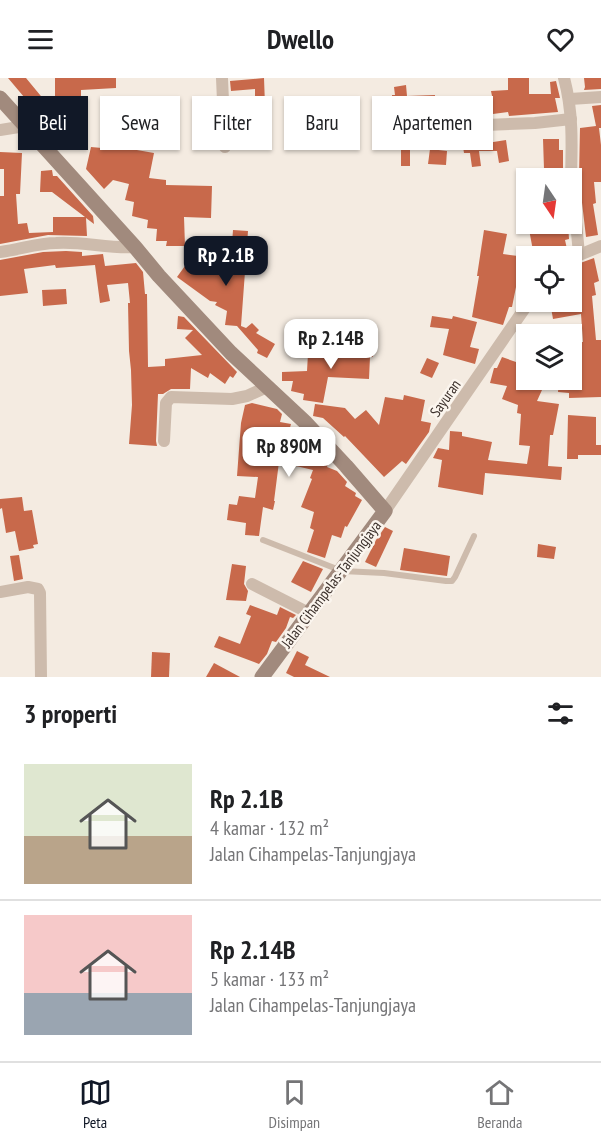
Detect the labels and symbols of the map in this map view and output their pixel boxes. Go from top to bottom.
north arrow [516,168,582,234]
pin: Rp 2.1B [171,236,281,287]
pin: Rp 2.14B [269,319,393,370]
street label: Sayuran [425,376,465,420]
pin: Rp 890M [234,427,344,478]
street label: Jalan Cihampelas-Tanjungjaya [276,517,385,652]

